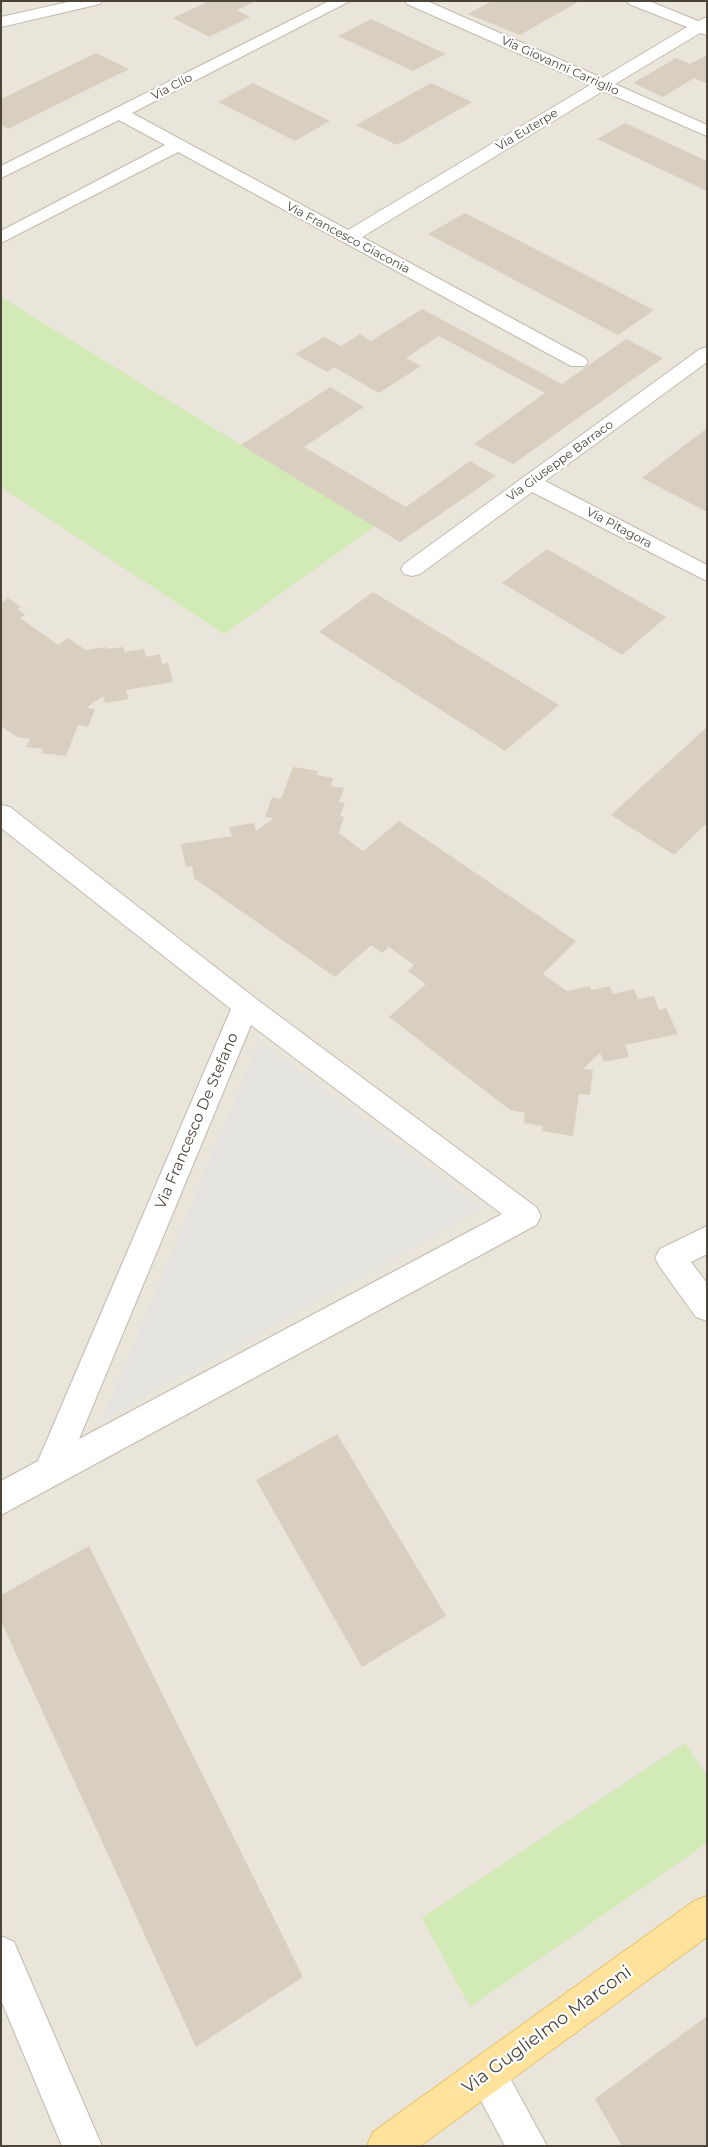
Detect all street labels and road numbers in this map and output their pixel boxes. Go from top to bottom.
street label: Via Giovanni Carriglio [499,33,621,99]
street label: Via Clio [149,71,195,103]
street label: Via Euterpe [493,106,561,154]
street label: Via Francesco Giaconia [284,199,412,277]
street label: Via Giuseppe Barraco [504,417,616,505]
street label: Via Pitagora [584,505,654,551]
street label: Via Francesco De Stefano [152,1030,242,1212]
street label: Via Guglielmo Marconi [458,1961,636,2099]

